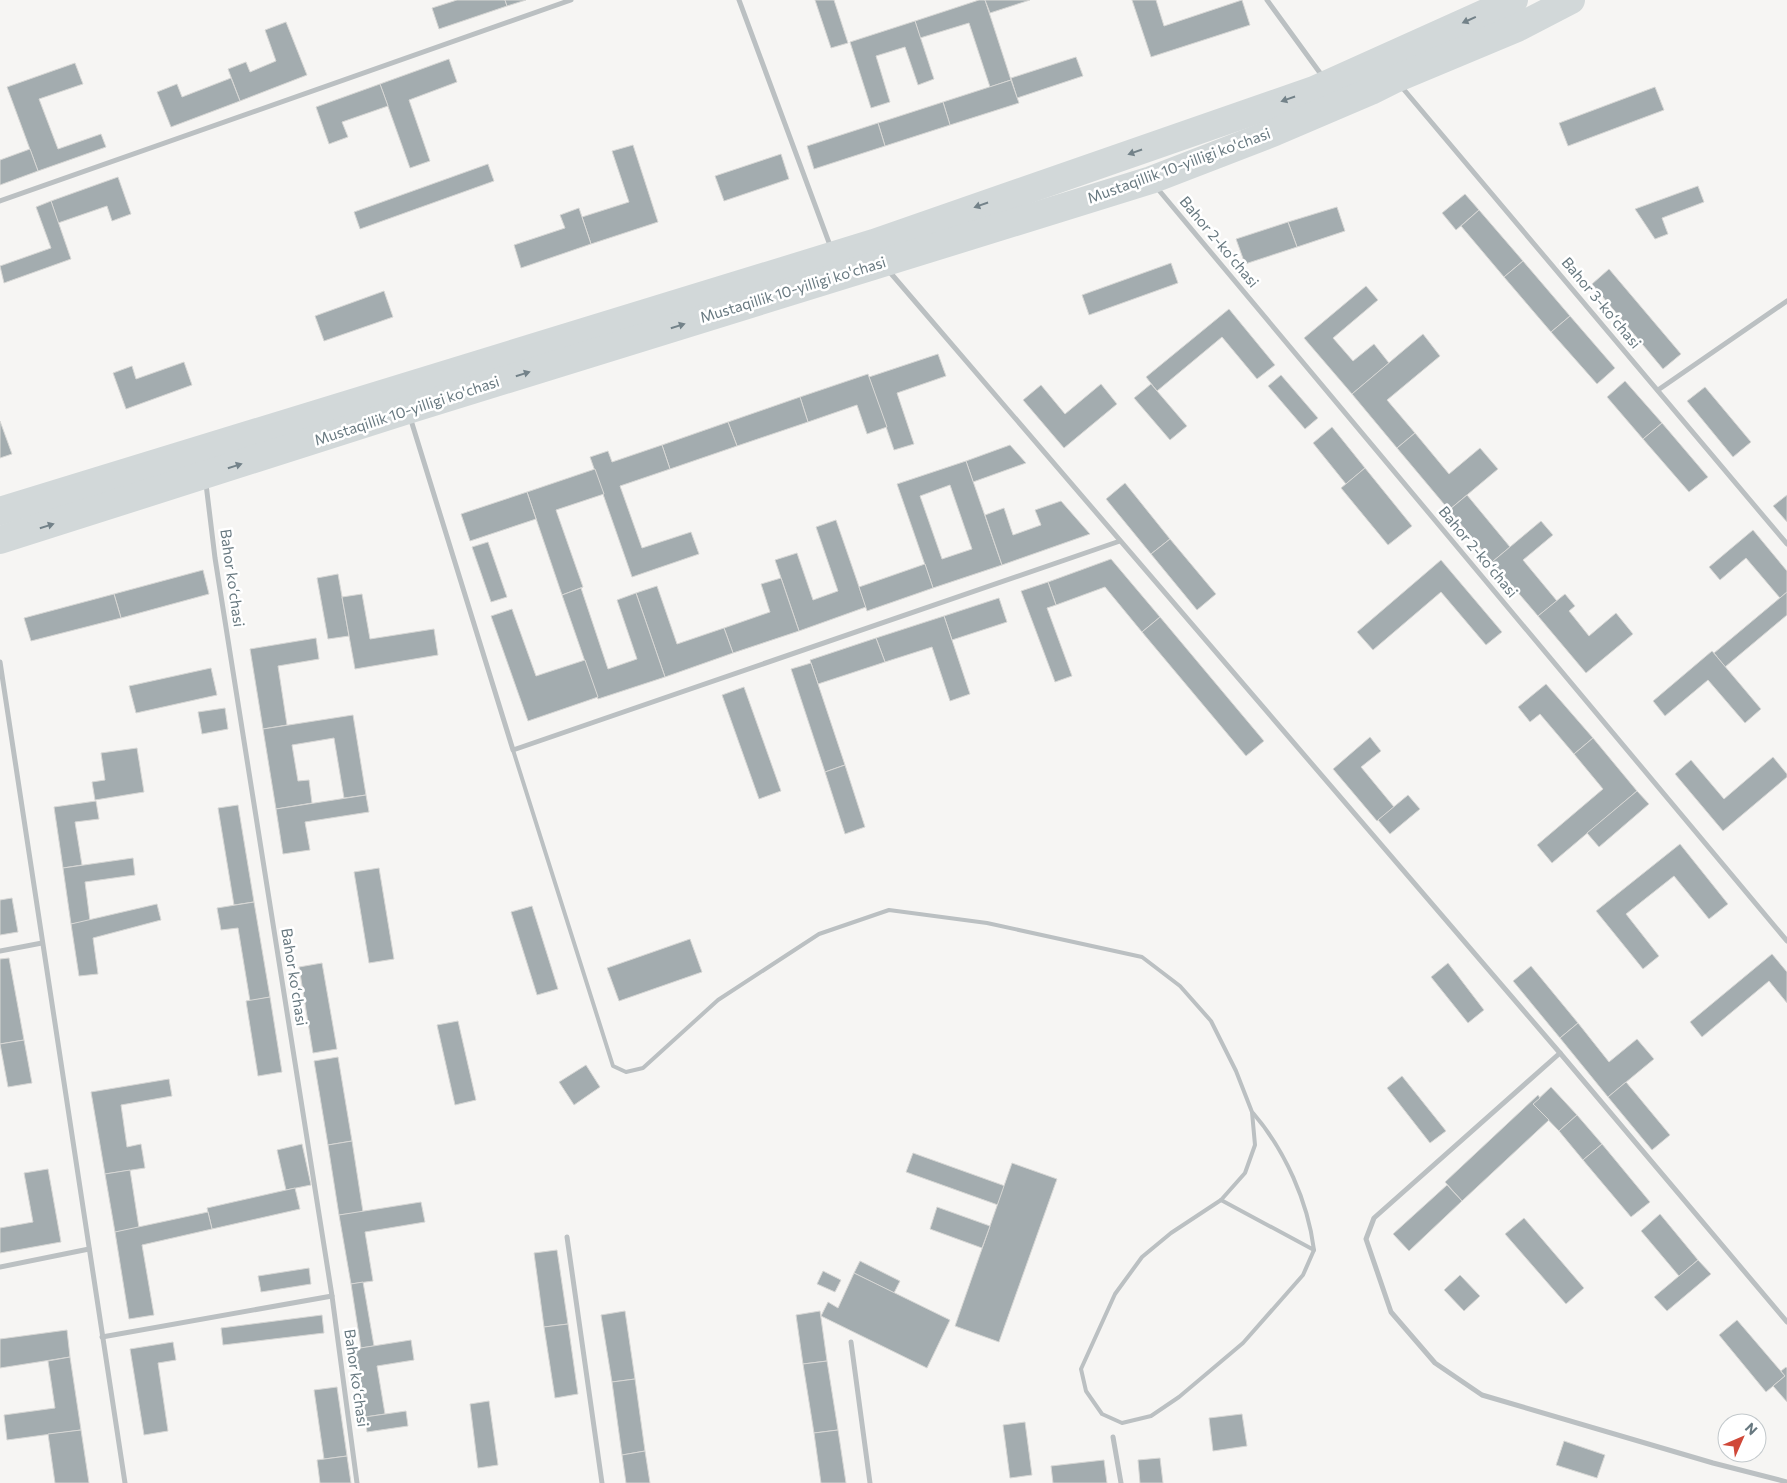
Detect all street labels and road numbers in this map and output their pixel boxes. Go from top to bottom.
street label: Mustaqillik 10-yilligi ko'chasi [1085,124,1273,207]
street label: Bahor 2-koʻchasi [1176,192,1263,291]
street label: Mustaqillik 10-yilligi ko'chasi [698,252,888,326]
street label: Bahor 3-koʻchasi [1558,253,1645,352]
street label: Mustaqillik 10-yilligi ko'chasi [312,372,501,448]
street label: Bahor 2-koʻchasi [1435,502,1522,601]
street label: Bahor koʻchasi [217,528,249,628]
street label: Bahor koʻchasi [278,927,312,1027]
street label: Bahor koʻchasi [341,1328,373,1428]

